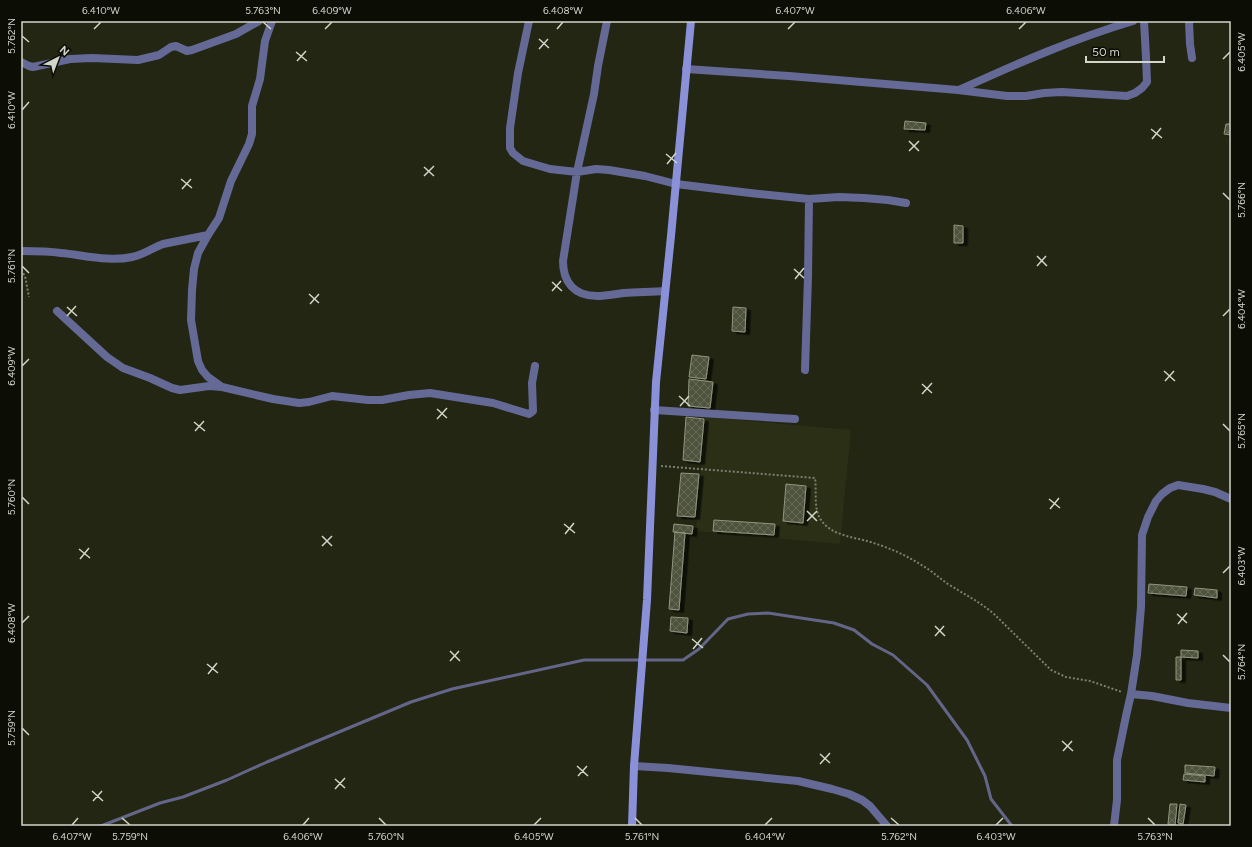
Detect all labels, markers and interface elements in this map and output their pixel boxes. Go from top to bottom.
text: 6.410°W [82,4,120,17]
text: 5.763°N [245,4,281,17]
text: 6.409°W [312,4,352,17]
text: 6.408°W [543,4,583,17]
text: 6.407°W [775,4,815,17]
text: 6.406°W [1006,4,1046,17]
text: 5.762°N [5,18,18,54]
text: 6.405°W [1235,32,1248,72]
north arrow [38,38,78,78]
scale bar [1086,38,1164,64]
text: N [57,43,72,59]
text: 50 m [1092,45,1120,59]
text: 6.410°W [5,91,18,129]
text: 5.766°N [1235,182,1248,218]
text: 5.761°N [5,249,18,283]
text: 6.404°W [1235,289,1248,329]
text: 6.409°W [5,346,18,386]
text: 5.765°N [1235,413,1248,449]
text: 5.760°N [5,479,18,515]
text: 6.403°W [1235,546,1248,586]
text: 6.408°W [5,603,18,643]
text: 5.764°N [1235,644,1248,680]
text: 5.759°N [5,710,18,746]
text: 6.407°W [52,830,92,843]
text: 5.759°N [112,830,148,843]
text: 6.406°W [283,830,323,843]
text: 5.760°N [368,830,404,843]
text: 6.405°W [514,830,554,843]
text: 5.761°N [625,830,659,843]
text: 6.404°W [745,830,785,843]
text: 5.762°N [881,830,917,843]
text: 6.403°W [976,830,1016,843]
text: 5.763°N [1137,830,1173,843]

